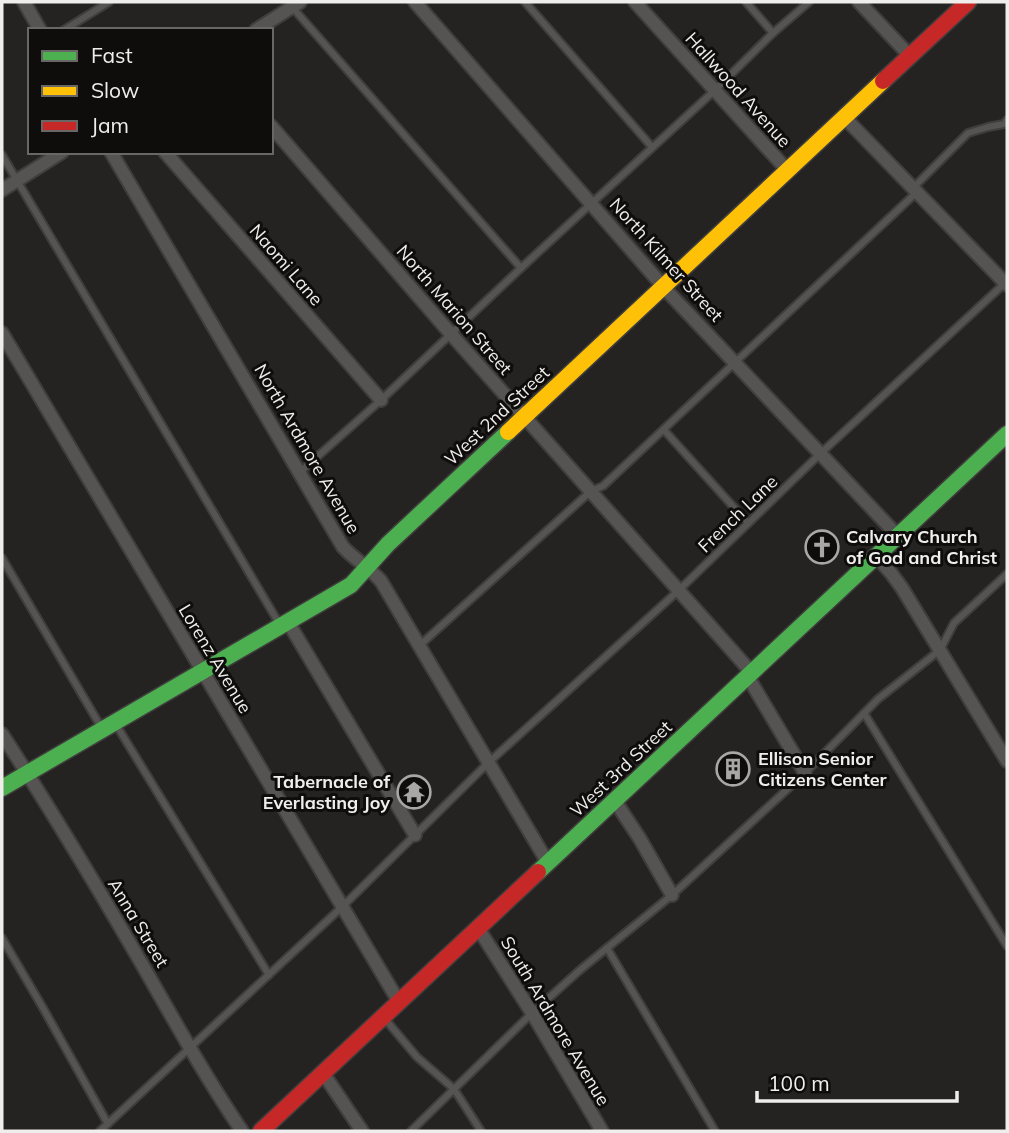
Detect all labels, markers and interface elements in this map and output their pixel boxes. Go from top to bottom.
street label: Hallwood Avenue [681,27,796,152]
legend [28,28,273,154]
text: Fast [91,42,133,68]
text: Slow [91,77,139,103]
text: Jam [91,112,129,138]
street label: North Kilmer Street [605,193,728,326]
street label: Naomi Lane [245,219,328,310]
street label: North Marion Street [392,240,517,379]
street label: North Ardmore Avenue [249,360,365,538]
street label: West 2nd Street [439,361,554,470]
street label: French Lane [693,470,782,557]
place label: Calvary Church of God and Christ [846,525,997,569]
church icon: Calvary Church of God and Christ [803,528,841,566]
street label: Lorenz Avenue [174,600,257,718]
street label: West 3rd Street [565,716,676,822]
place label: Ellison Senior Citizens Center [758,747,888,791]
building icon: Ellison Senior Citizens Center [714,750,752,788]
place label: Tabernacle of Everlasting Joy [263,770,390,814]
temple icon: Tabernacle of Everlasting Joy [395,773,433,811]
street label: Anna Street [103,874,174,971]
street label: South Ardmore Avenue [496,932,615,1110]
scale bar [757,1060,956,1104]
text: 100 m [768,1070,830,1096]

